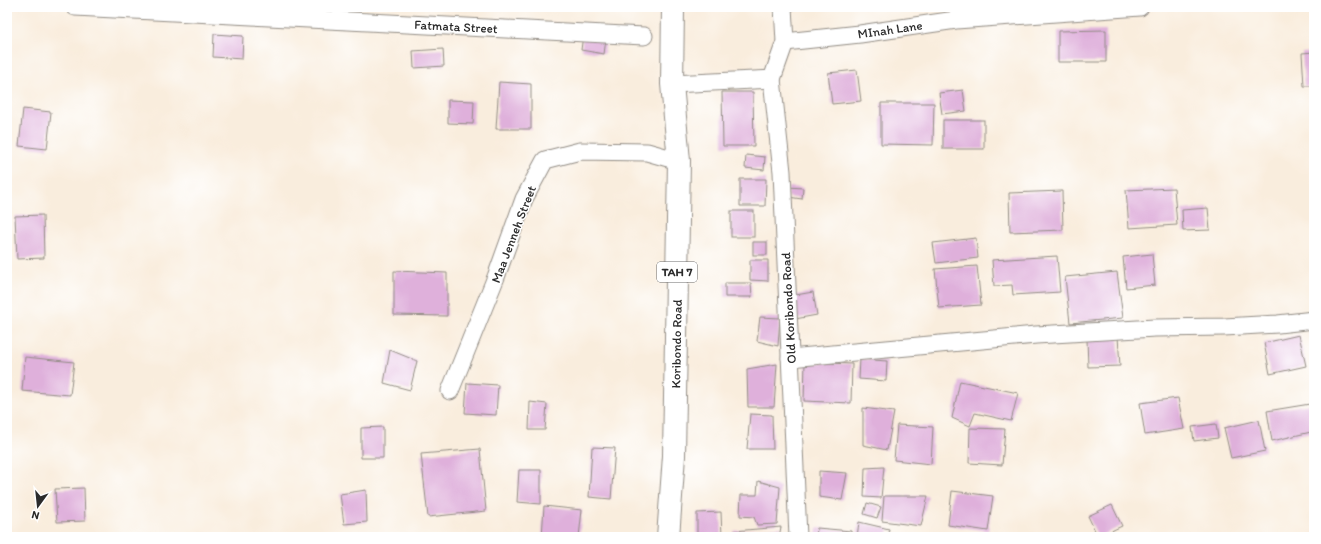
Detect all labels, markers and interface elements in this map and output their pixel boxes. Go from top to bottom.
street label: Fatmata Street [414,17,498,36]
street label: MInah Lane [857,18,923,41]
street label: Maa Jenneh Street [488,183,539,285]
street label: Old Koribondo Road [778,252,799,364]
road number: TAH 7 [657,262,697,282]
street label: Koribondo Road [668,299,685,389]
north arrow [18,486,58,526]
text: N [30,508,41,522]

